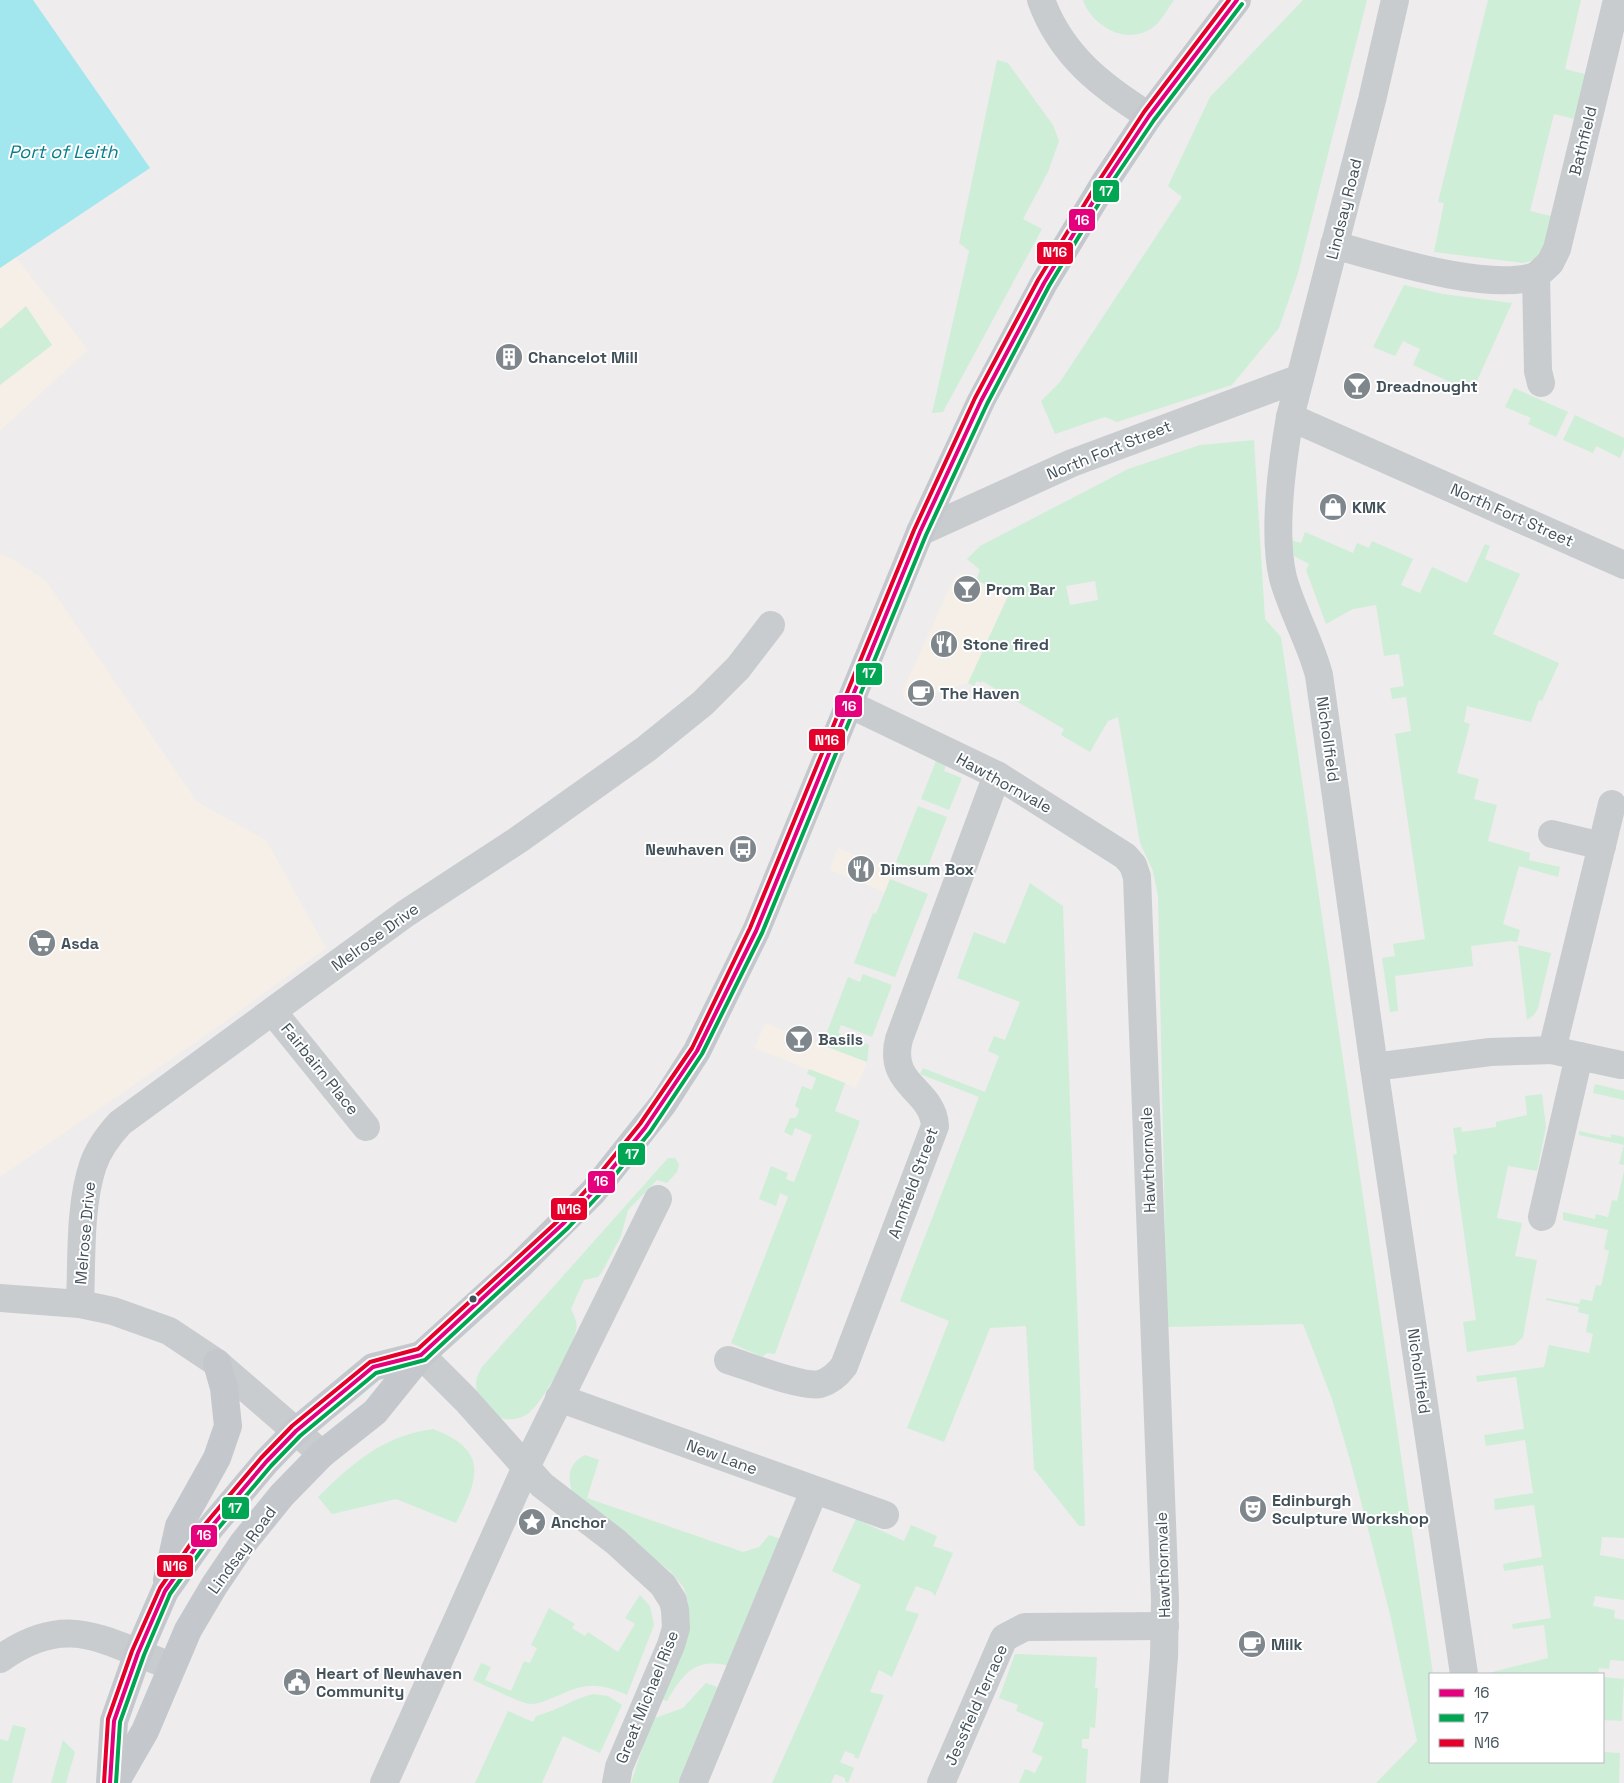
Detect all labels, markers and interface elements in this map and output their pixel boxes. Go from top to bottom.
street label: Bathfield [1564,104,1602,178]
water label: Port of Leith [9,140,118,163]
street label: Lindsay Road [1321,156,1367,262]
line badge: 17 [1092,179,1120,203]
text: 17 [1099,182,1113,200]
line badge: 16 [1068,208,1096,232]
text: 16 [1075,211,1090,229]
line badge: N16 [1036,241,1074,265]
text: N16 [1043,243,1068,261]
building icon: Chancelot Mill [494,342,524,372]
place label: Chancelot Mill [528,347,638,368]
bar icon: Dreadnought [1342,371,1372,401]
place label: Dreadnought [1376,376,1478,397]
street label: North Fort Street [1044,415,1174,485]
street label: North Fort Street [1447,478,1577,552]
shop icon: KMK [1318,492,1348,522]
place label: KMK [1352,497,1386,518]
bar icon: Prom Bar [952,574,982,604]
place label: Prom Bar [986,579,1055,600]
restaurant icon: Stone fired [929,629,959,659]
place label: Stone fired [963,634,1049,655]
line badge: 17 [855,662,883,686]
text: 17 [862,664,876,682]
cafe icon: The Haven [906,678,936,708]
place label: The Haven [940,683,1020,704]
line badge: 16 [834,694,863,718]
street label: Nichollfield [1312,695,1344,783]
text: 16 [842,697,857,715]
line badge: N16 [808,728,846,752]
text: N16 [815,731,840,749]
street label: Hawthornvale [953,748,1055,818]
bus stop icon: Newhaven [728,834,758,864]
place label: Newhaven [645,839,724,860]
restaurant icon: Dimsum Box [846,854,876,884]
place label: Dimsum Box [880,859,974,880]
street label: Melrose Drive [327,898,423,976]
supermarket icon: Asda [27,928,57,958]
place label: Asda [61,933,99,954]
street label: Fairbairn Place [276,1019,364,1119]
bar icon: Basils [784,1024,814,1054]
place label: Basils [818,1029,863,1050]
street label: Hawthornvale [1136,1107,1160,1213]
street label: Annfield Street [883,1125,943,1241]
line badge: 17 [617,1142,646,1166]
text: 17 [625,1145,639,1163]
line badge: 16 [587,1170,616,1194]
text: 16 [594,1172,609,1190]
street label: Melrose Drive [70,1181,100,1285]
line badge: N16 [550,1197,588,1221]
text: N16 [557,1200,582,1218]
unlabelled marker [468,1294,478,1304]
street label: Nichollfield [1403,1327,1435,1415]
street label: New Lane [684,1434,760,1480]
place label: Edinburgh Sculpture Workshop [1272,1490,1429,1529]
theatre icon: Edinburgh Sculpture Workshop [1238,1494,1268,1524]
line badge: 17 [221,1496,250,1520]
text: 17 [228,1499,242,1517]
street label: Lindsay Road [203,1502,281,1598]
place icon: Anchor [517,1507,547,1537]
place label: Anchor [551,1512,606,1533]
street label: Hawthornvale [1151,1512,1175,1618]
line badge: 16 [190,1524,218,1548]
text: 16 [197,1526,212,1544]
line badge: N16 [156,1554,194,1578]
text: N16 [163,1557,188,1575]
street label: Great Michael Rise [611,1627,683,1767]
cafe icon: Milk [1237,1629,1267,1659]
place label: Milk [1271,1634,1303,1655]
street label: Jessfield Terrace [940,1641,1012,1769]
place label: Heart of Newhaven Community [316,1663,462,1702]
public building icon: Heart of Newhaven Community [282,1667,312,1697]
legend [1429,1673,1604,1763]
text: 16 [1474,1683,1489,1702]
text: 17 [1474,1708,1489,1727]
text: N16 [1474,1733,1499,1752]

